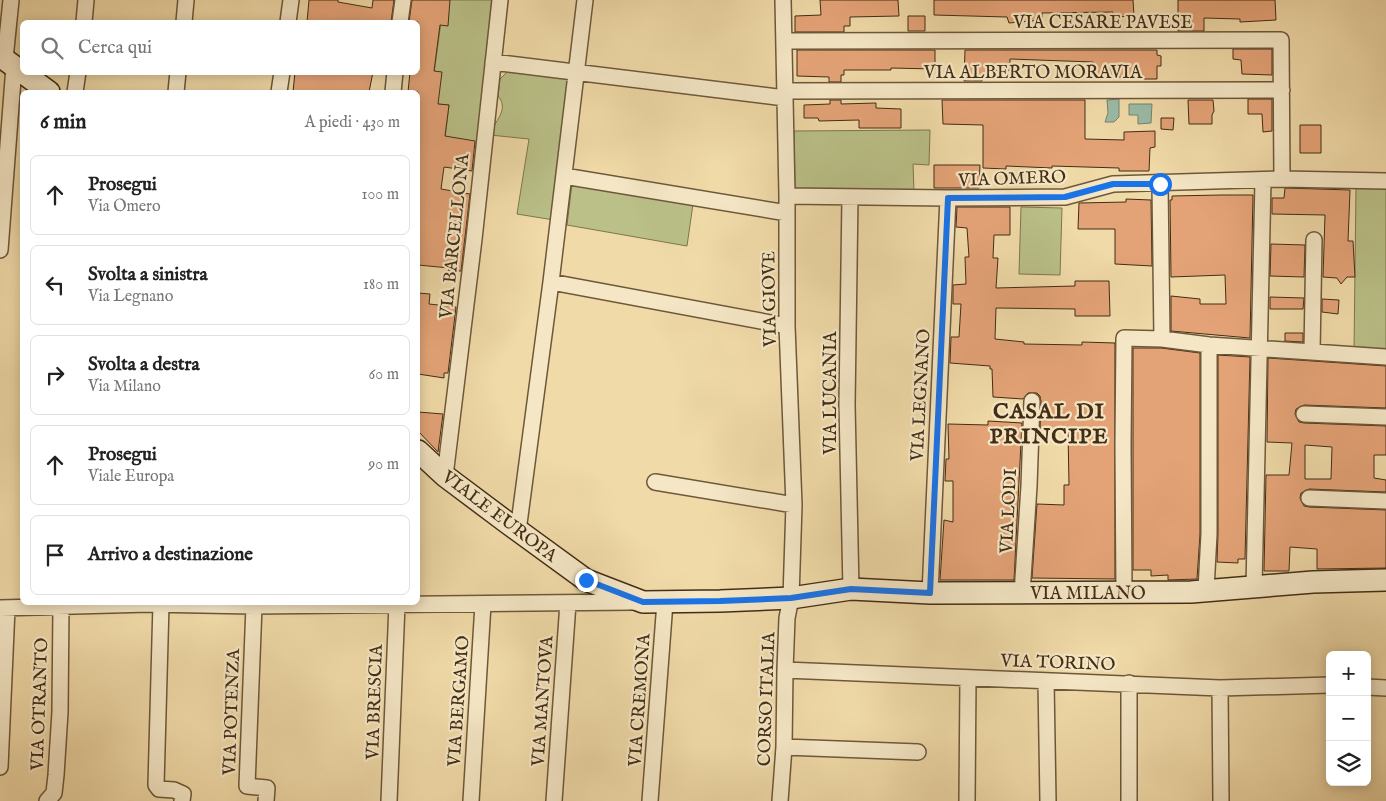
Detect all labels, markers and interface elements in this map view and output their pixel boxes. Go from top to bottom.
street label: VIA CESARE PAVESE [1012,12,1193,35]
search box [20,20,420,75]
icon: search [38,34,66,62]
text: Cerca qui [78,36,152,60]
street label: VIA ALBERTO MORAVIA [923,62,1143,85]
text: 6 min [40,109,86,136]
text: A piedi · 430 m [305,113,400,133]
street label: VIA BARCELLONA [435,152,476,321]
street label: VIA OMERO [957,166,1067,193]
text: Prosegui [88,173,157,197]
route start [1149,173,1172,196]
icon: ahead [41,181,69,209]
text: 100 m [362,185,399,205]
text: Via Omero [88,197,161,217]
street label: VIA GIOVE [758,251,783,348]
text: Svolta a sinistra [88,263,208,287]
icon: left [41,271,69,299]
text: 180 m [363,275,399,295]
text: Via Legnano [88,287,173,307]
street label: VIA LEGNANO [906,328,936,463]
street label: VIA LUCANIA [820,330,843,456]
text: Svolta a destra [88,353,200,377]
icon: right [41,361,69,389]
text: 60 m [369,365,399,385]
text: Via Milano [88,377,161,397]
district label: CASAL DI PRINCIPE [990,398,1108,451]
text: Prosegui [88,443,157,467]
icon: ahead [41,451,69,479]
text: 90 m [368,455,399,475]
street label: VIALE EUROPA [436,466,562,569]
text: Viale Europa [88,467,174,487]
street label: VIA LODI [996,468,1023,555]
icon: arrive [41,541,69,569]
text: Arrivo a destinazione [88,543,253,567]
route end [575,569,598,592]
street label: VIA MILANO [1029,583,1146,606]
street label: CORSO ITALIA [754,631,781,767]
street label: VIA CREMONA [624,632,657,768]
street label: VIA MANTOVA [527,634,560,768]
street label: VIA BERGAMO [443,635,476,768]
street label: VIA OTRANTO [27,637,54,772]
street label: VIA BRESCIA [362,643,389,761]
street label: VIA POTENZA [219,647,246,777]
street label: VIA TORINO [999,650,1116,677]
map controls [1326,651,1371,786]
button: + [1326,651,1371,696]
button: − [1326,696,1371,741]
button: layers [1326,741,1371,786]

